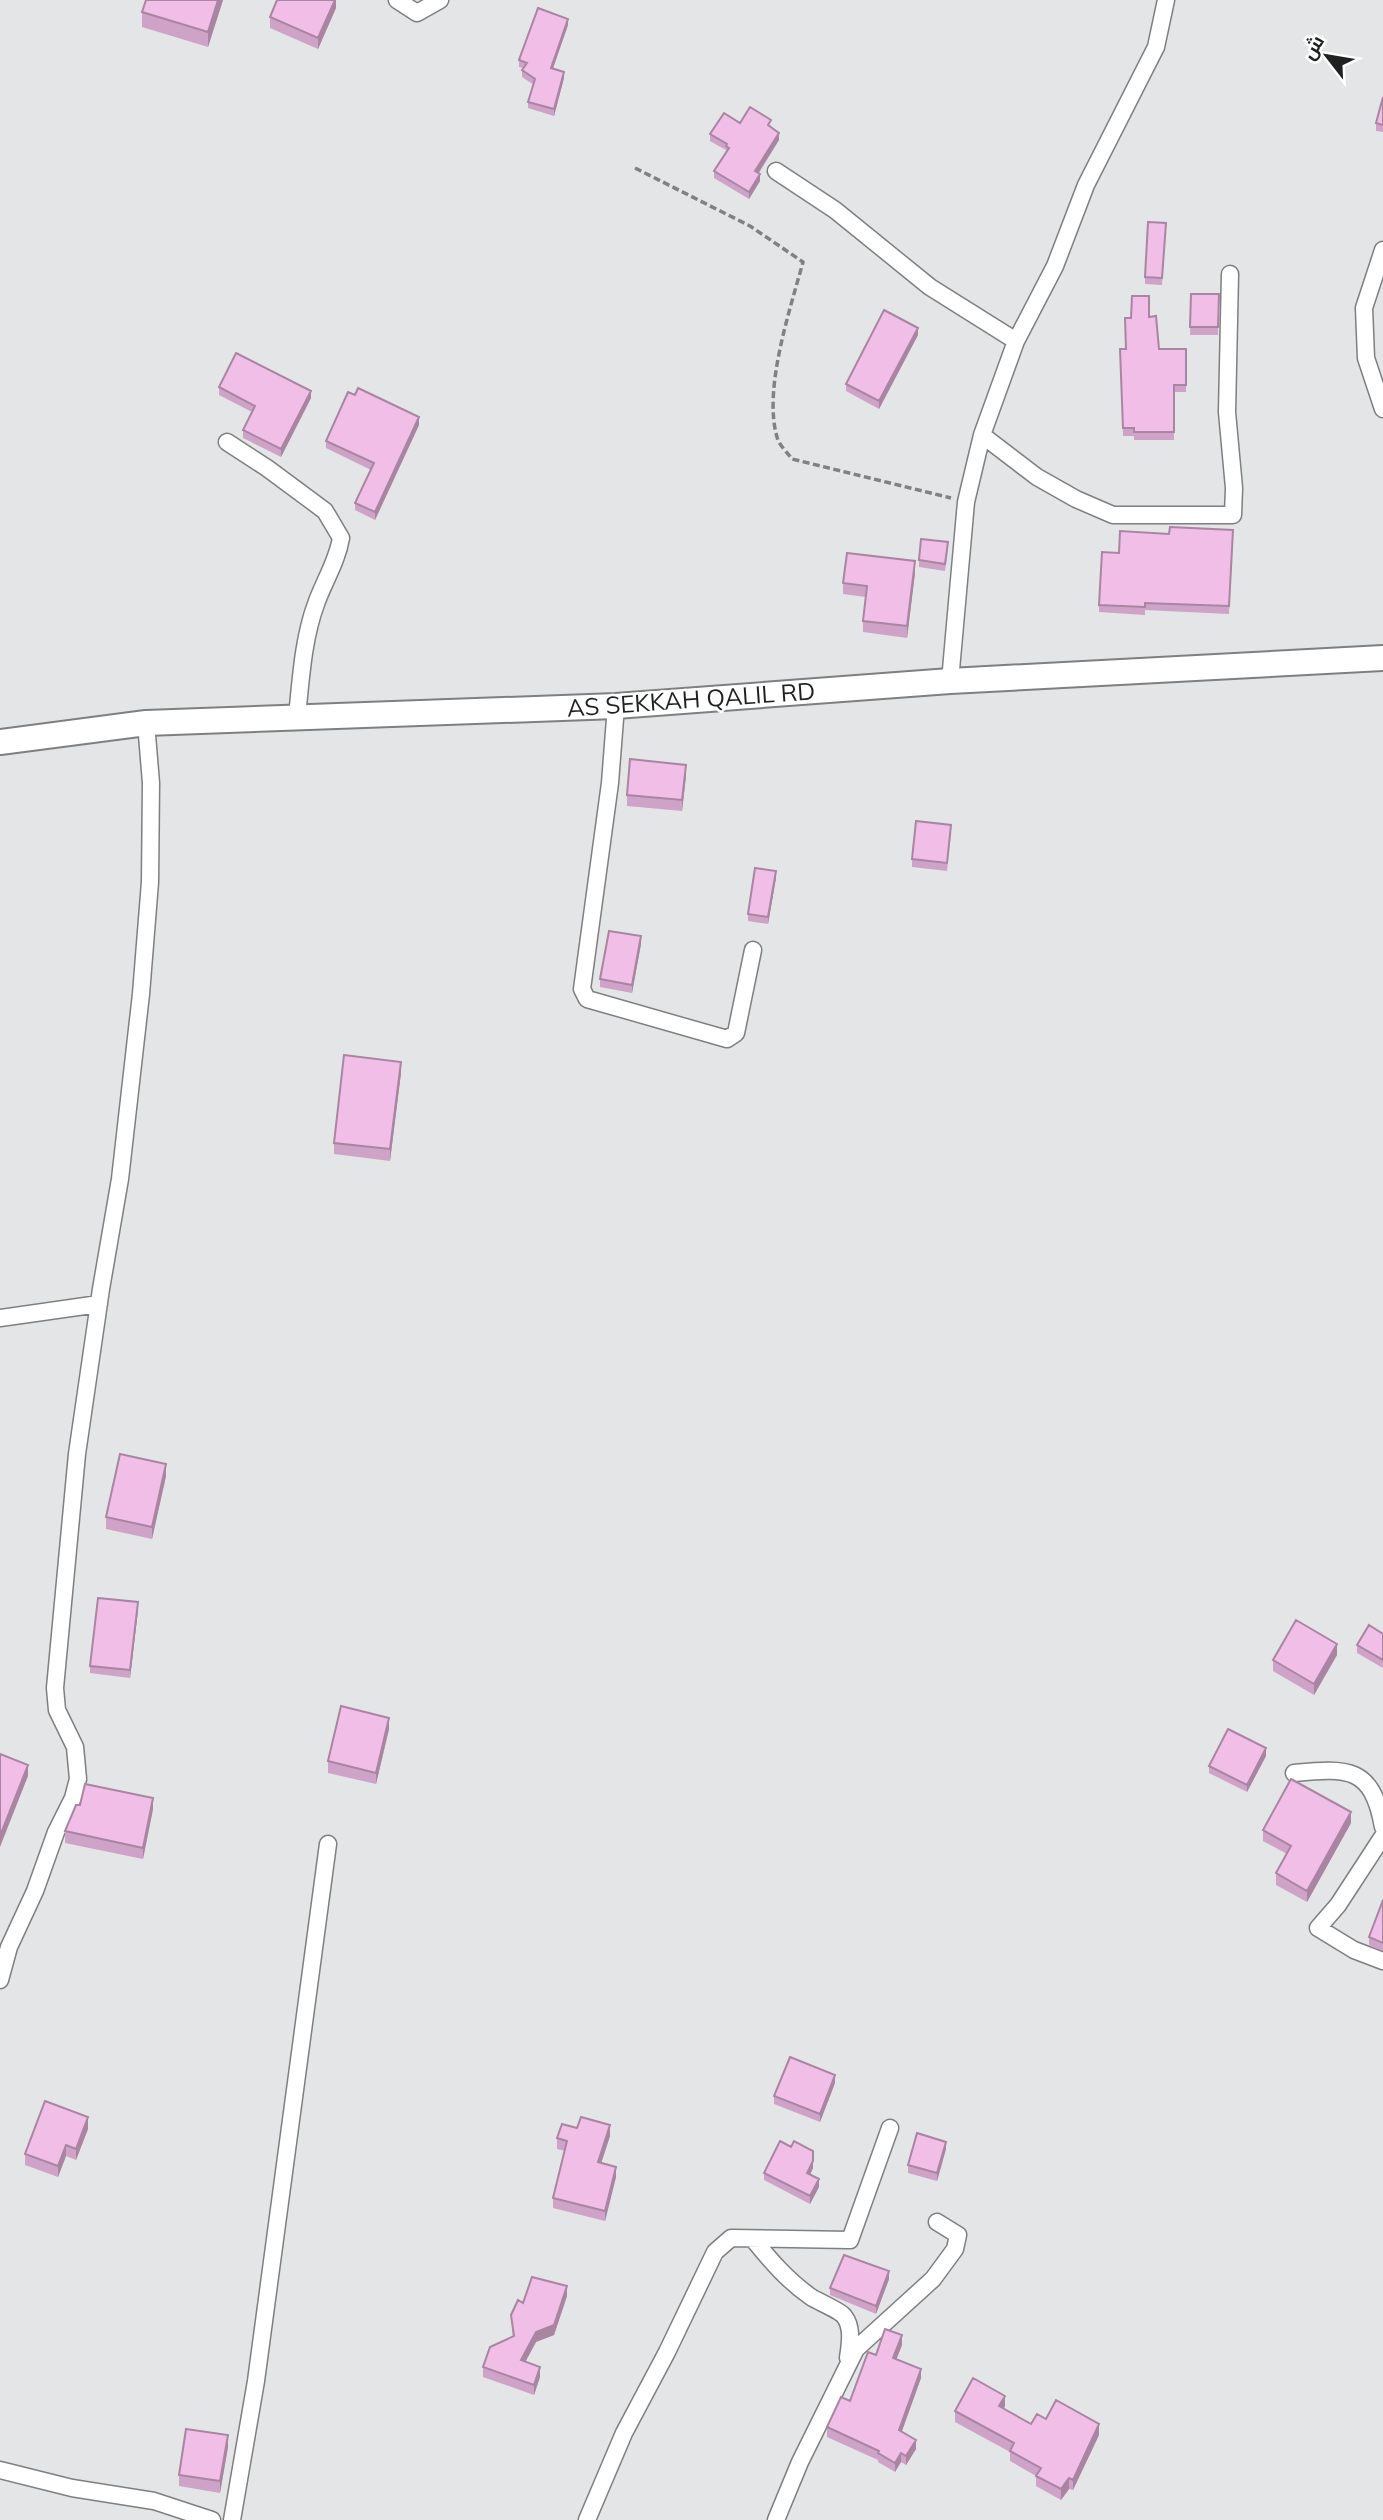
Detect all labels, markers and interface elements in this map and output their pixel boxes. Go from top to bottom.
north arrow [1292,21,1362,91]
text: ش [1296,31,1329,64]
street label: AS SEKKAH QALIL RD [566,675,816,723]

